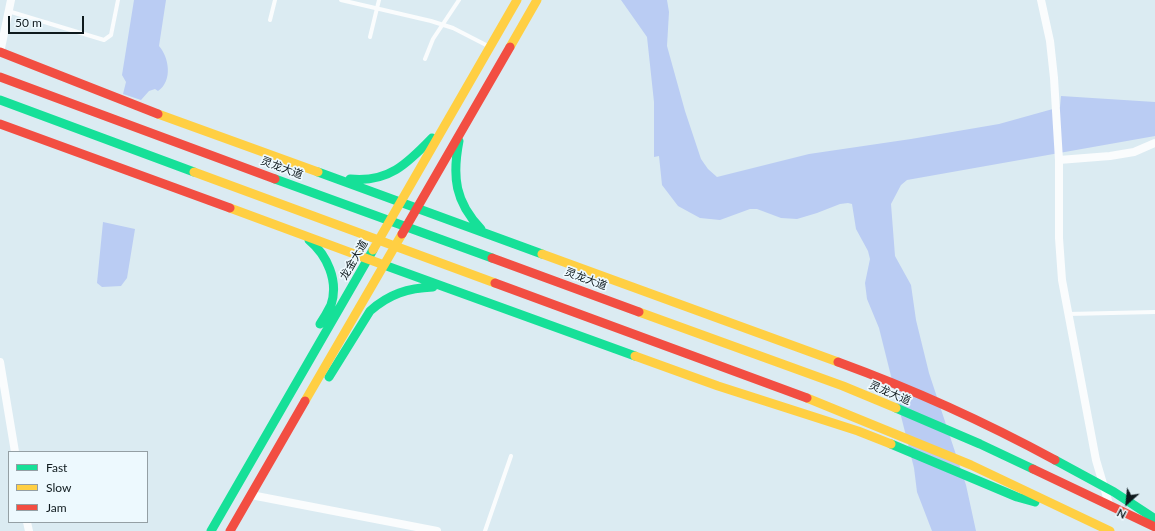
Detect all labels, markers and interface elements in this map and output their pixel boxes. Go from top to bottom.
scale bar [10,8,86,34]
text: 50 m [15,15,42,30]
street label: 灵龙大道 [259,154,305,182]
street label: 龙金大道 [337,238,371,282]
street label: 灵龙大道 [563,265,609,293]
street label: 灵龙大道 [867,378,913,408]
legend [8,451,148,523]
text: Fast [46,460,67,475]
text: Slow [46,480,71,495]
north arrow [1107,483,1147,523]
text: Jam [46,500,67,515]
text: N [1115,506,1128,522]

